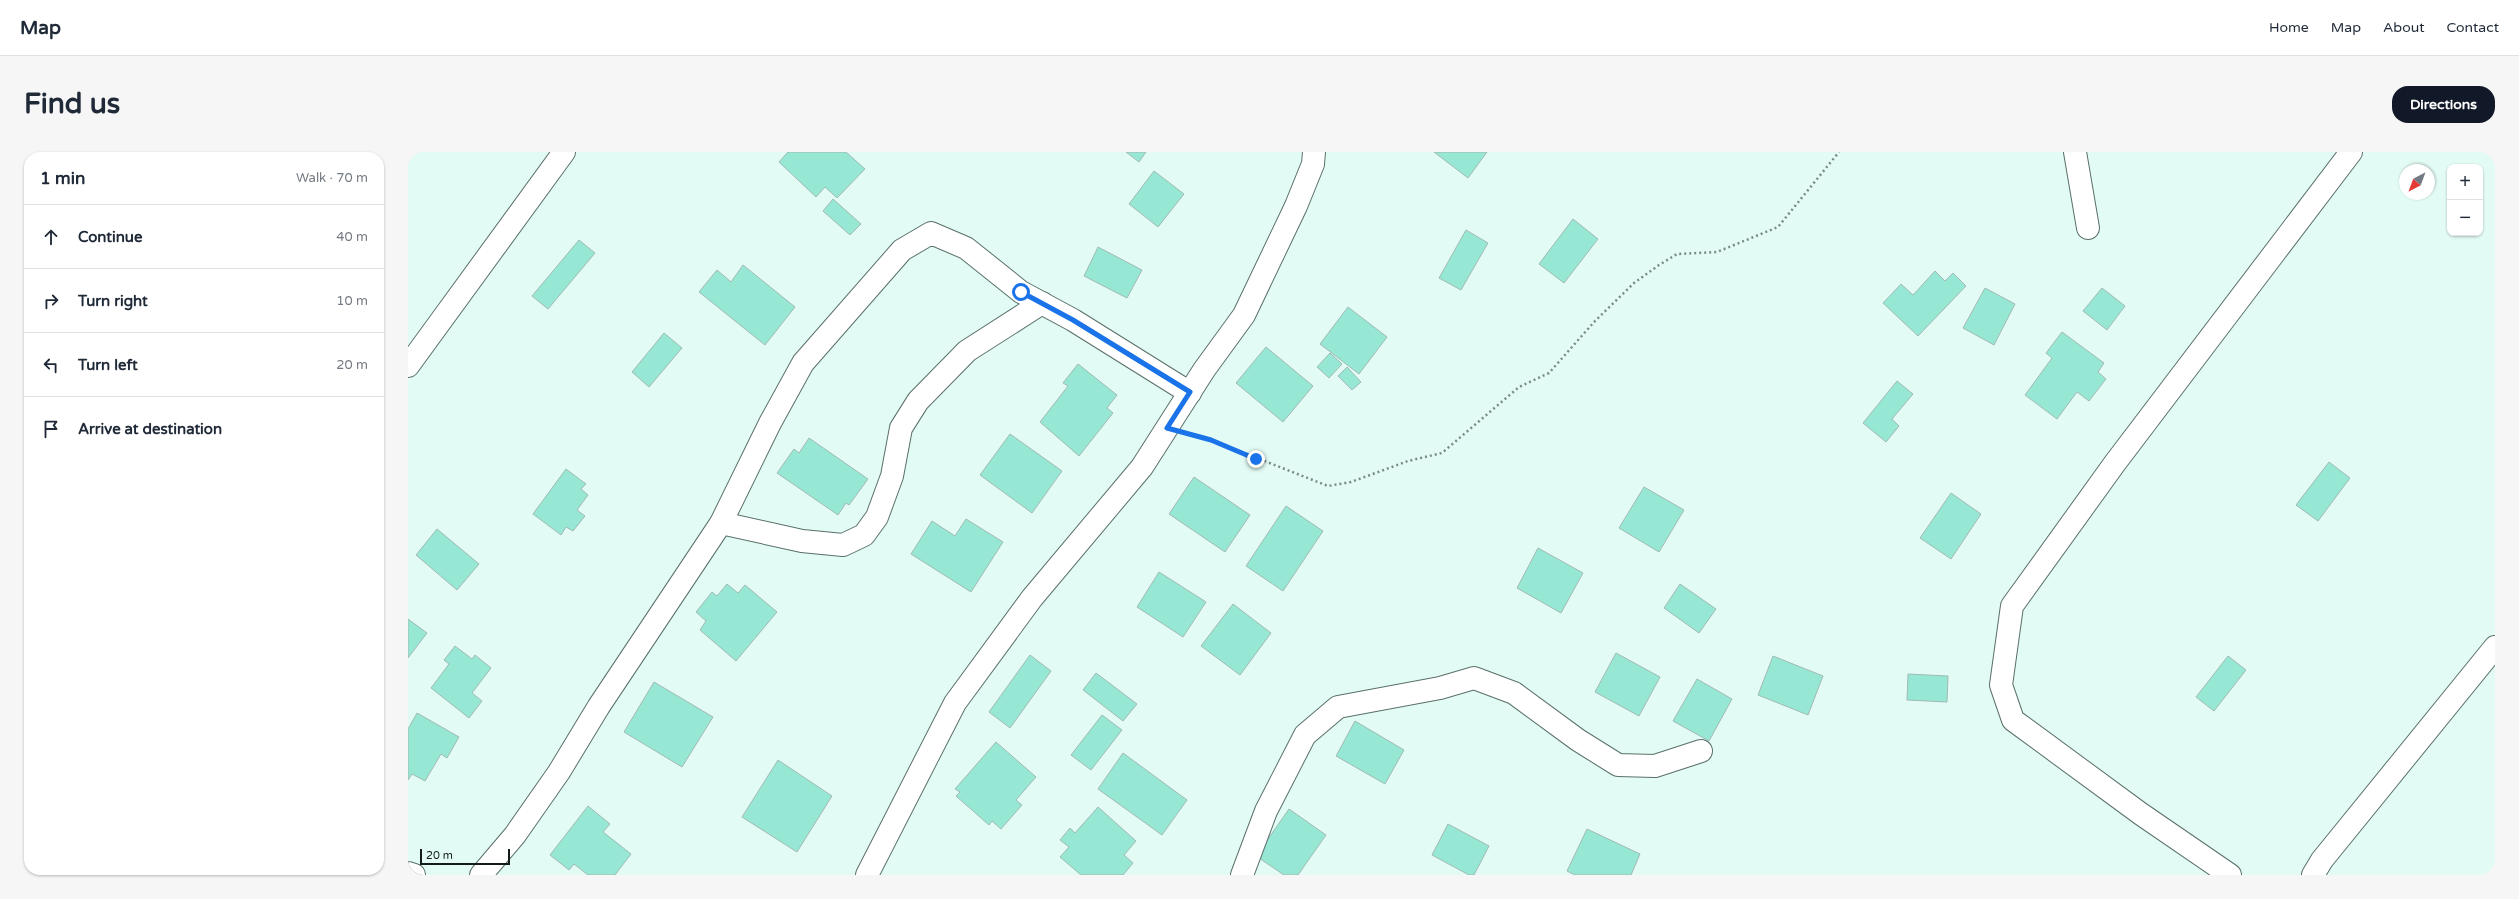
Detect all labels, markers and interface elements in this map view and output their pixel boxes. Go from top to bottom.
text: Map [20,17,61,39]
text: Home [2269,19,2309,36]
text: Map [2331,19,2361,36]
text: About [2383,19,2425,36]
text: Contact [2447,19,2499,36]
button: Directions [2392,86,2495,123]
text: Find us [24,87,120,121]
north arrow [2399,164,2435,200]
map controls [2447,164,2483,236]
button: + [2447,164,2483,200]
text: 1 min [40,168,85,189]
text: Walk · 70 m [296,170,368,186]
button: − [2447,200,2483,236]
icon: ahead [40,226,62,248]
text: Continue [78,228,142,246]
text: 40 m [336,229,368,245]
route start [1012,283,1030,301]
icon: right [40,290,62,312]
text: Turn right [78,292,148,310]
text: 10 m [336,293,368,309]
icon: left [40,354,62,376]
text: Turn left [78,356,138,374]
text: 20 m [336,357,368,373]
icon: arrive [40,418,62,440]
text: Arrive at destination [78,420,222,438]
route end [1247,450,1265,468]
scale bar [420,847,510,866]
text: 20 m [426,849,453,862]

